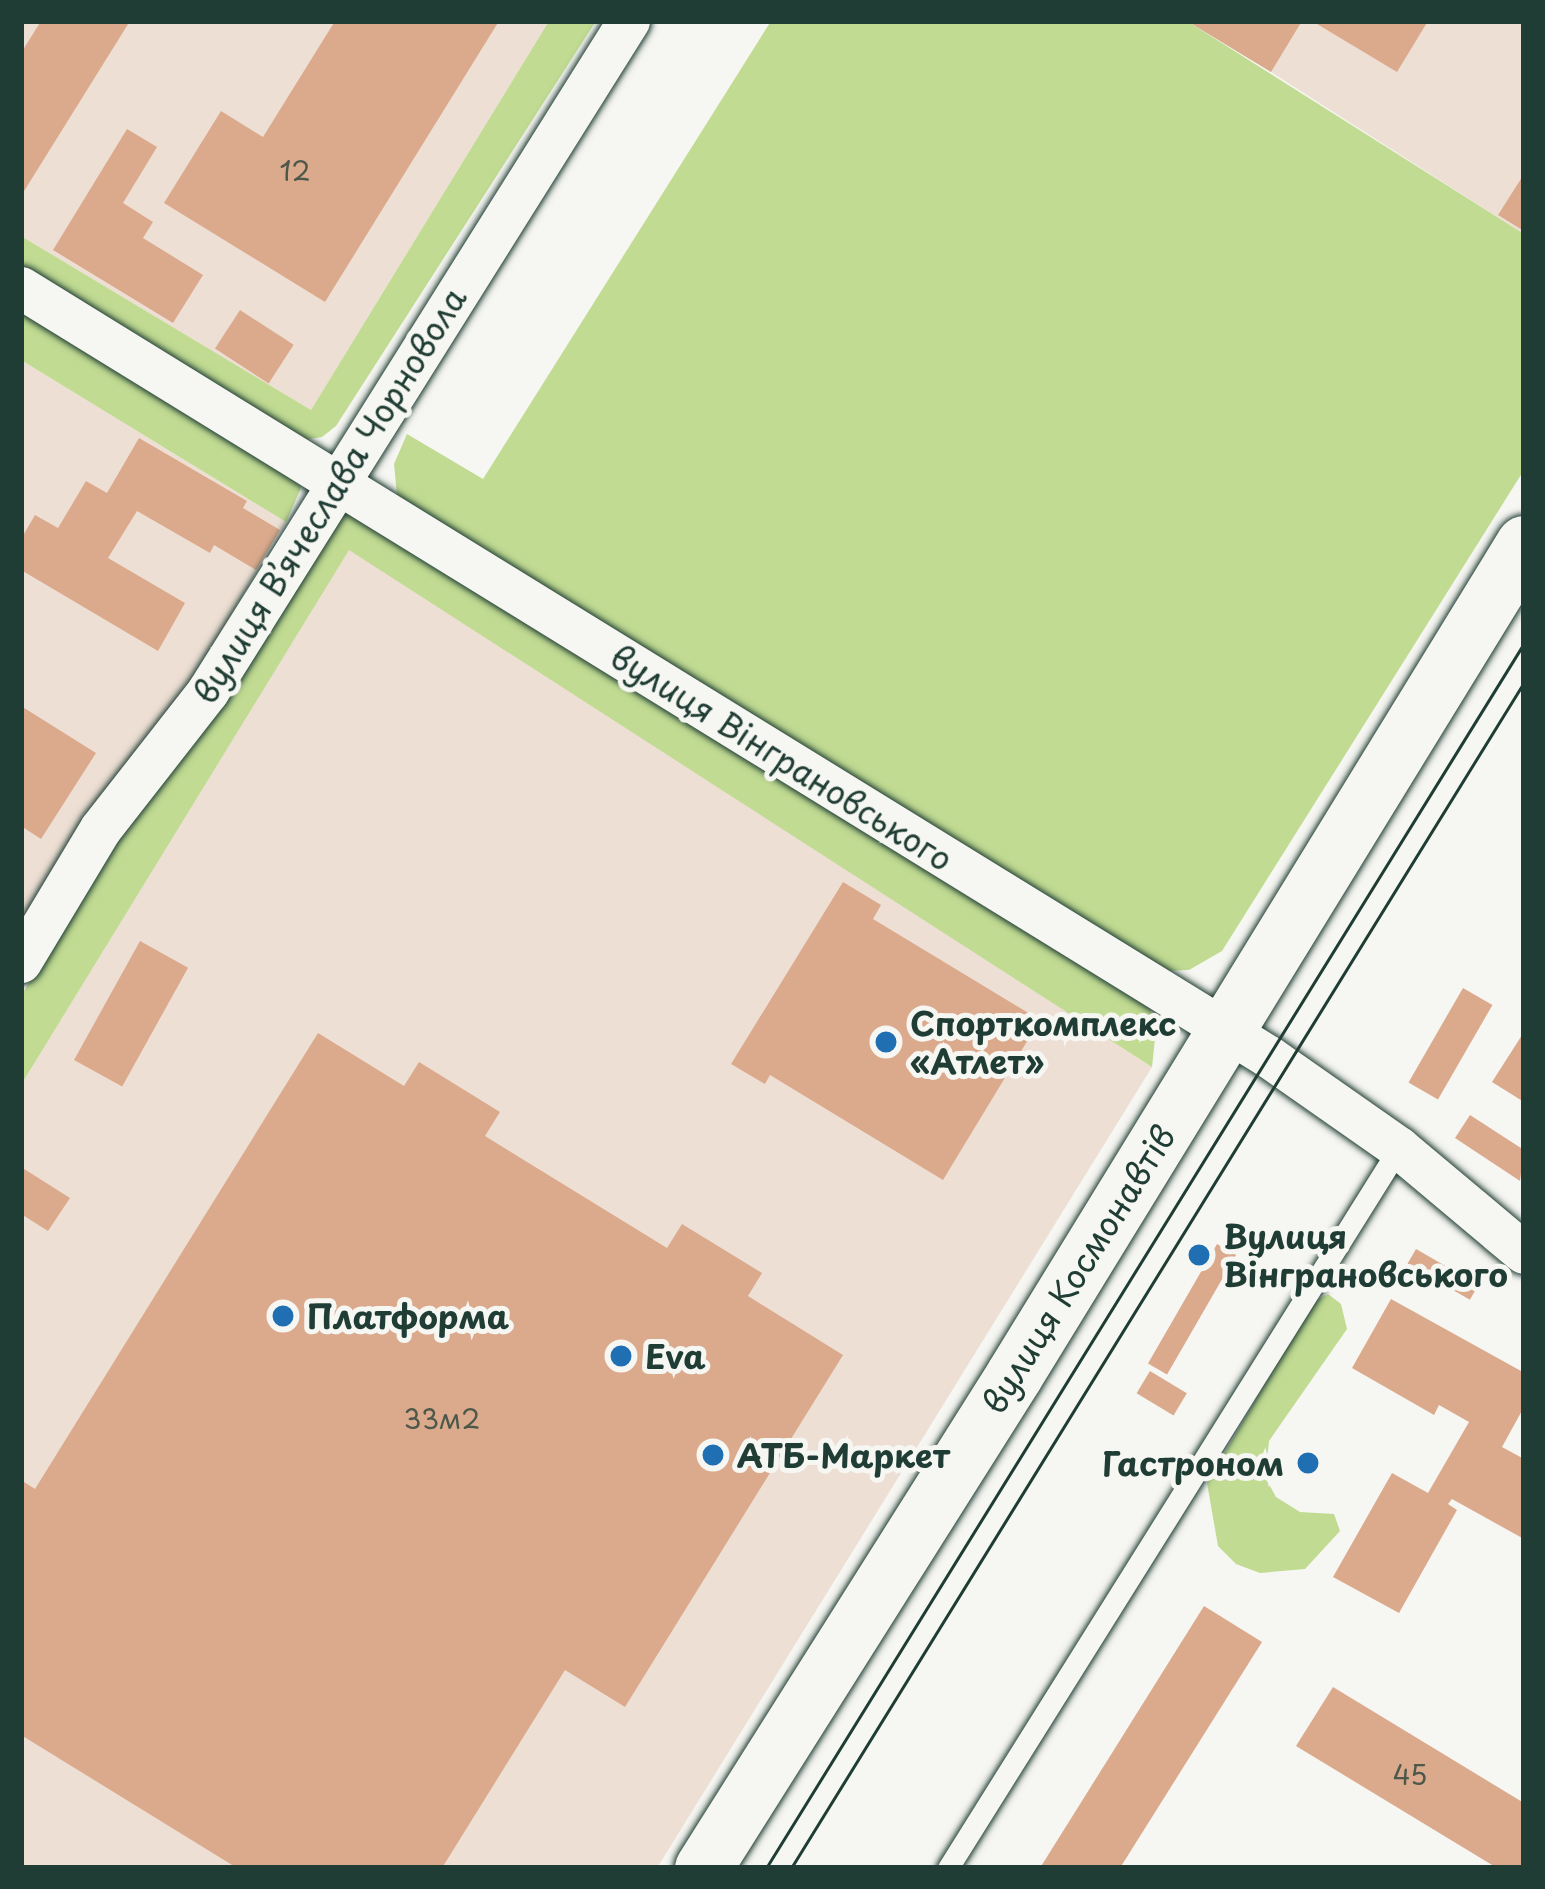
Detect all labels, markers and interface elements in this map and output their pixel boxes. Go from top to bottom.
house number: 12 [279,154,311,186]
street label: вулиця Вʼячеслава Чорновола [184,279,474,711]
street label: вулиця Вінграновського [604,635,960,879]
place label: Спорткомплекс «Атлет» [910,1003,1176,1081]
marker: Спорткомплекс «Атлет» [873,1029,899,1055]
street label: вулиця Космонавтів [973,1118,1183,1420]
place label: Вулиця Вінграновського [1223,1216,1508,1294]
marker: Вулиця Вінграновського [1186,1242,1212,1268]
place label: Платформа [307,1296,509,1336]
marker: Платформа [270,1303,296,1329]
place label: Eva [645,1336,706,1376]
marker: Eva [608,1343,634,1369]
house number: 33м2 [404,1402,480,1434]
place label: АТБ-Маркет [737,1435,950,1475]
marker: АТБ-Маркет [700,1442,726,1468]
place label: Гастроном [1102,1443,1284,1483]
marker: Гастроном [1295,1450,1321,1476]
house number: 45 [1393,1758,1427,1790]

